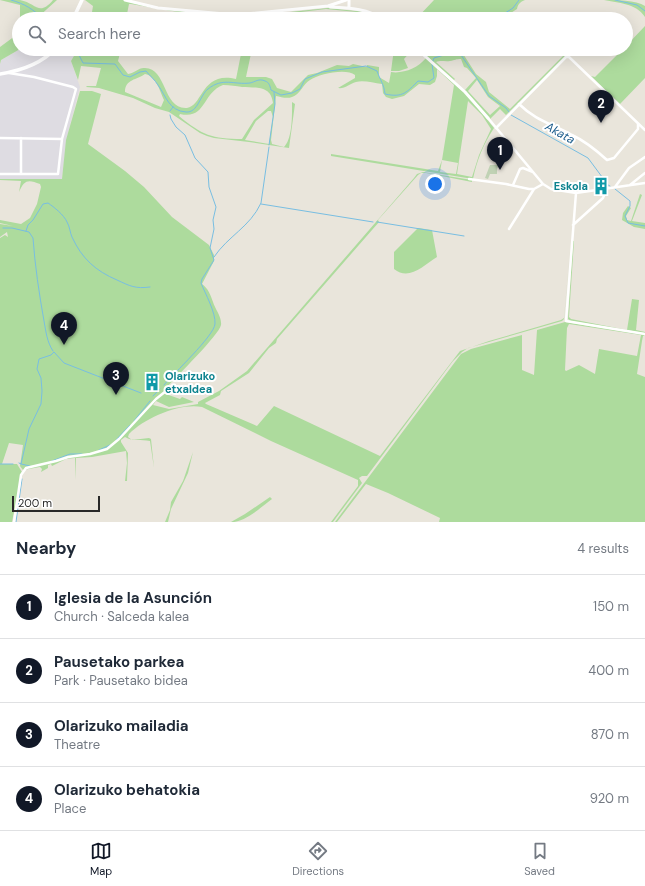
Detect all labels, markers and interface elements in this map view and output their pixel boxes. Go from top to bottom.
search box [12,12,633,56]
icon: search [26,23,48,45]
text: Search here [58,24,141,44]
pin: 2 [588,90,614,123]
water label: Akata [541,118,578,148]
pin: 1 [487,137,513,170]
your location [425,174,445,194]
building icon: Eskola [591,176,611,196]
place label: Eskola [554,179,588,193]
pin: 4 [51,312,77,345]
pin: 3 [103,362,129,395]
place label: Olarizuko etxaldea [165,369,216,396]
building icon: Olarizuko etxaldea [142,372,162,392]
scale bar [12,494,100,513]
text: 200 m [18,496,52,510]
text: Nearby [16,537,76,559]
text: 4 results [577,540,629,557]
text: Iglesia de la Asunción [54,588,212,608]
text: 1 [27,598,31,615]
text: 150 m [593,598,629,615]
text: Church · Salceda kalea [54,608,189,625]
text: Pausetako parkea [54,652,184,672]
text: 2 [25,662,33,679]
text: 400 m [588,662,629,679]
text: Park · Pausetako bidea [54,672,188,689]
text: Olarizuko mailadia [54,716,189,736]
text: 3 [25,726,33,743]
text: 870 m [591,726,629,743]
text: Theatre [54,736,100,753]
text: Olarizuko behatokia [54,780,200,800]
text: 4 [25,790,33,807]
text: 920 m [590,790,629,807]
text: Place [54,800,86,817]
tab: Map [90,840,112,878]
tab: Directions [292,840,344,878]
tab: Saved [524,840,555,878]

